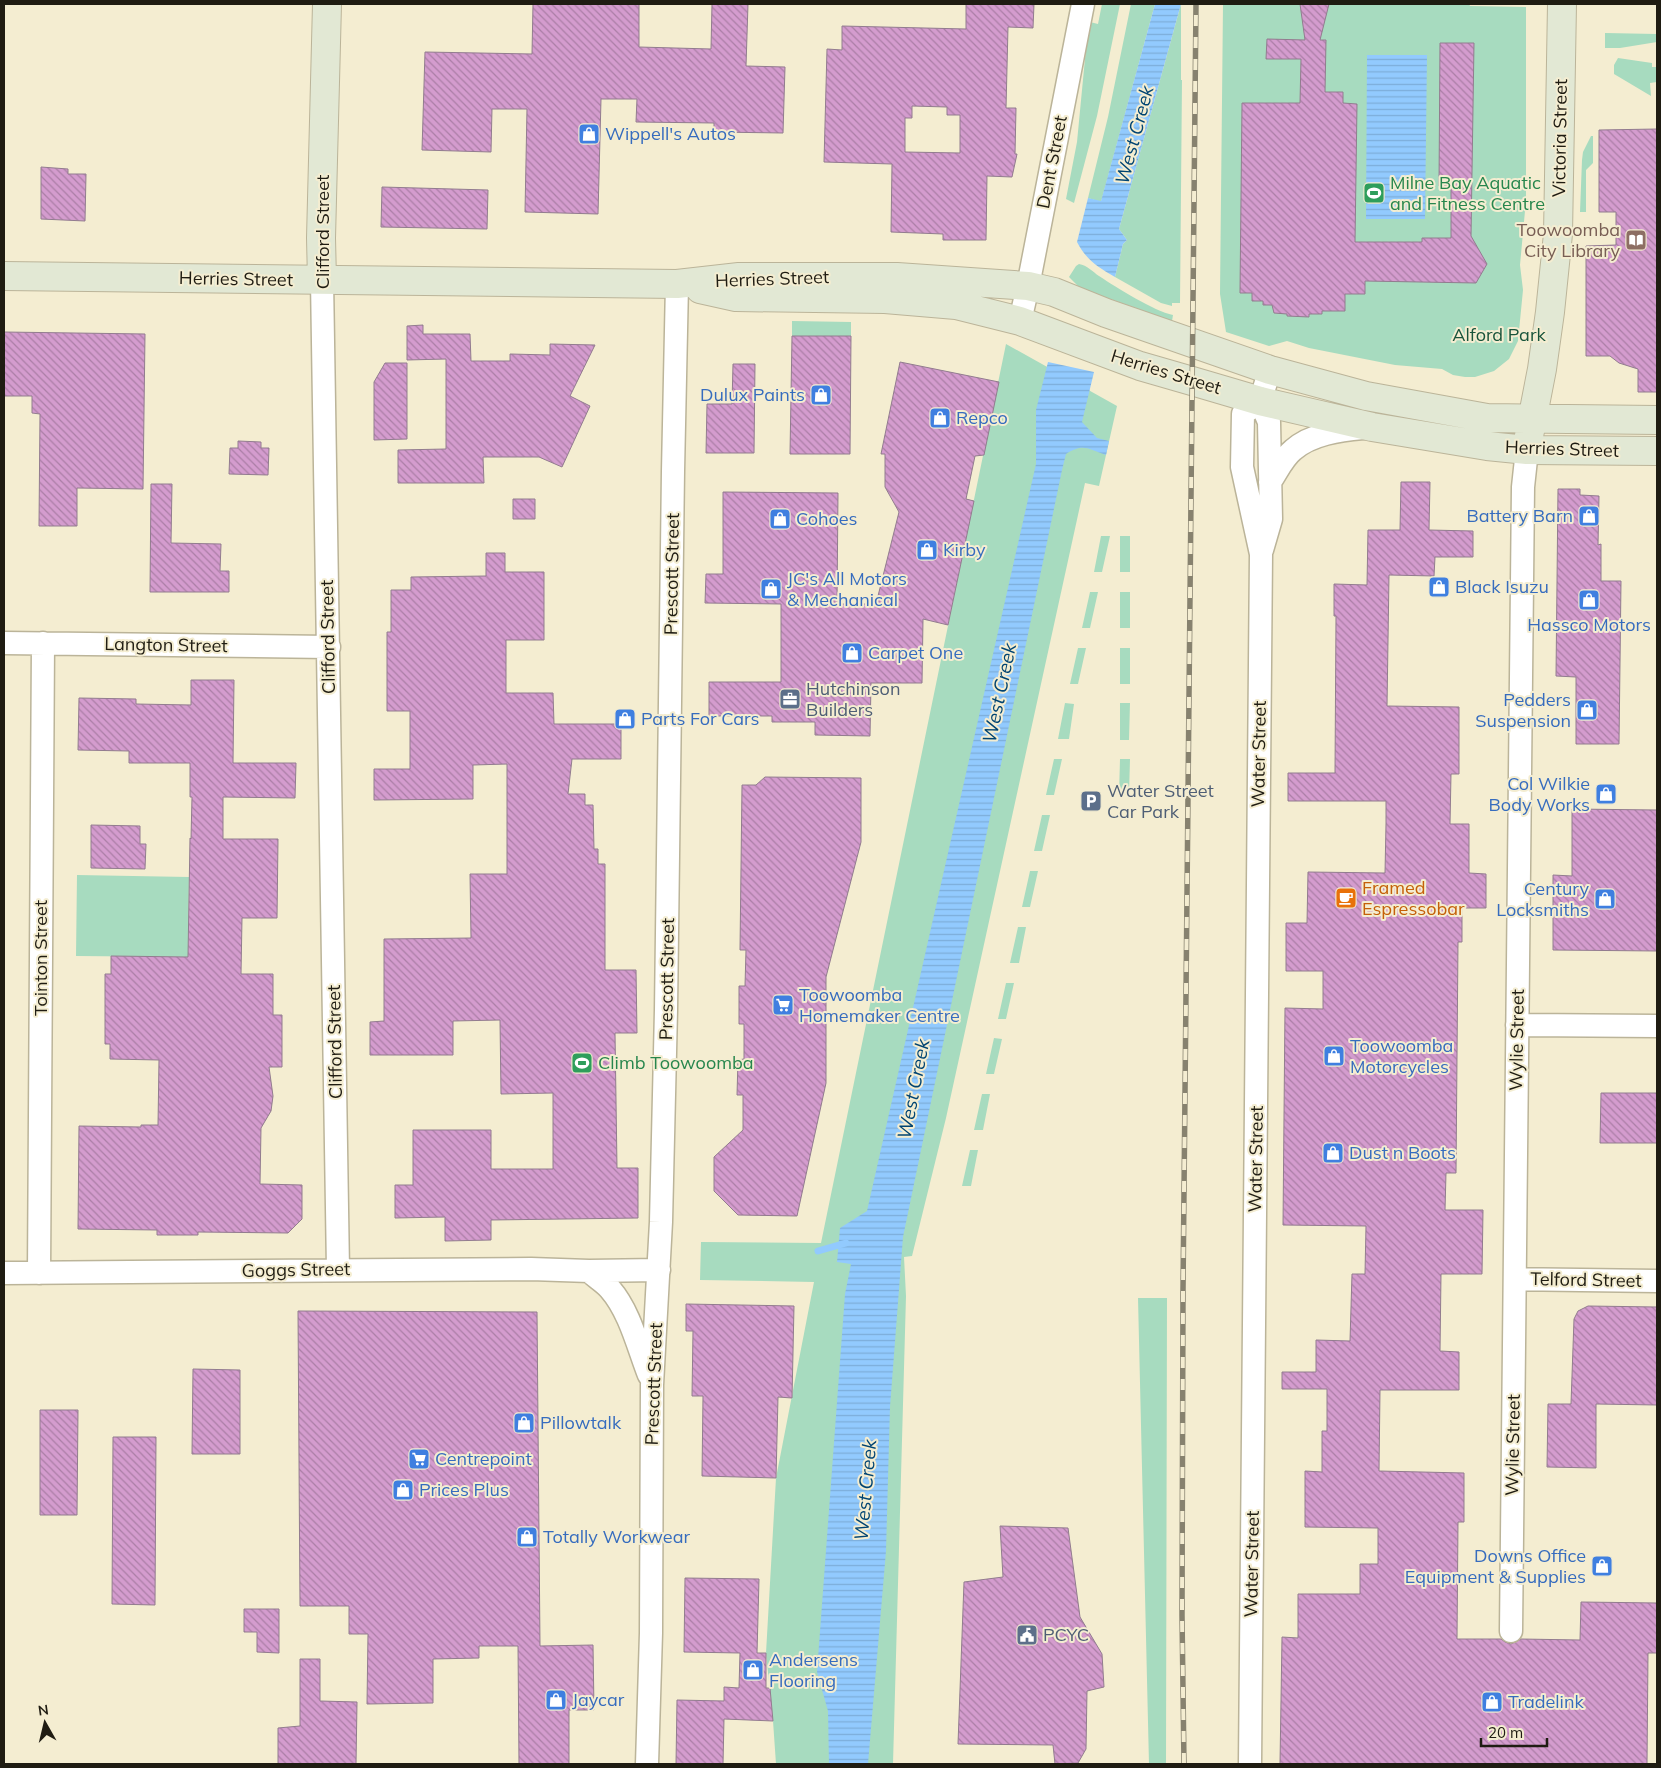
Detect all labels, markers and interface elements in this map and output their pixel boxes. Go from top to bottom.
street label: Victoria Street [1547,79,1572,197]
water label: West Creek [1109,82,1159,187]
street label: Dent Street [1031,113,1072,211]
shop icon: Wippell's Autos [577,122,601,146]
place label: Wippell's Autos [605,122,736,145]
place label: Milne Bay Aquatic and Fitness Centre [1390,171,1545,215]
street label: Clifford Street [311,175,334,289]
sports icon: Milne Bay Aquatic and Fitness Centre [1362,181,1386,205]
place label: Toowoomba City Library [1517,218,1620,262]
library icon: Toowoomba City Library [1624,228,1648,252]
street label: Herries Street [715,265,829,292]
street label: Herries Street [179,266,293,291]
park label: Alford Park [1452,323,1546,346]
street label: Herries Street [1108,344,1224,399]
place label: Dulux Paints [700,383,805,406]
shop icon: Dulux Paints [809,383,833,407]
shop icon: Repco [928,406,952,430]
place label: Repco [956,406,1008,429]
street label: Herries Street [1505,435,1619,462]
place label: Battery Barn [1466,504,1573,527]
shop icon: Battery Barn [1577,504,1601,528]
shop icon: Cohoes [768,507,792,531]
place label: Cohoes [796,507,858,530]
street label: Prescott Street [659,513,684,635]
shop icon: Kirby [915,538,939,562]
place label: Kirby [943,538,986,561]
place label: JC's All Motors & Mechanical [787,567,907,611]
shop icon: Black Isuzu [1427,575,1451,599]
place label: Black Isuzu [1455,575,1549,598]
shop icon: JC's All Motors & Mechanical [759,577,783,601]
street label: Clifford Street [315,580,340,694]
shop icon: Hassco Motors [1577,588,1601,612]
place label: Hassco Motors [1527,613,1651,636]
street label: Langton Street [104,632,228,657]
water label: West Creek [977,640,1022,745]
shop icon: Carpet One [840,641,864,665]
place label: Carpet One [868,641,963,664]
place label: Hutchinson Builders [806,677,900,721]
office icon: Hutchinson Builders [778,687,802,711]
place label: Pedders Suspension [1475,688,1571,732]
shop icon: Pedders Suspension [1575,698,1599,722]
street label: Water Street [1246,700,1271,808]
shop icon: Parts For Cars [613,707,637,731]
place label: Parts For Cars [641,707,760,730]
place label: Col Wilkie Body Works [1489,772,1590,816]
place label: Water Street Car Park [1107,779,1214,823]
shop icon: Col Wilkie Body Works [1594,782,1618,806]
parking icon: Water Street Car Park [1079,789,1103,813]
place label: Framed Espressobar [1362,876,1465,920]
place label: Century Locksmiths [1496,877,1589,921]
cafe icon: Framed Espressobar [1334,886,1358,910]
shop icon: Century Locksmiths [1593,887,1617,911]
street label: Tointon Street [29,900,52,1016]
street label: Prescott Street [654,918,679,1040]
place label: Toowoomba Homemaker Centre [799,983,960,1027]
street label: Clifford Street [322,985,347,1099]
street label: Wylie Street [1504,989,1529,1091]
supermarket icon: Toowoomba Homemaker Centre [771,993,795,1017]
place label: Toowoomba Motorcycles [1350,1034,1453,1078]
water label: West Creek [892,1036,935,1141]
shop icon: Toowoomba Motorcycles [1322,1044,1346,1068]
sports icon: Climb Toowoomba [570,1051,594,1075]
place label: Climb Toowoomba [598,1051,754,1074]
street label: Water Street [1243,1105,1268,1213]
shop icon: Dust n Boots [1321,1141,1345,1165]
place label: Dust n Boots [1349,1141,1456,1164]
street label: Goggs Street [242,1257,350,1282]
street label: Telford Street [1530,1267,1642,1292]
street label: Prescott Street [640,1322,667,1446]
street label: Wylie Street [1500,1394,1525,1496]
shop icon: Pillowtalk [512,1411,536,1435]
place label: Pillowtalk [540,1411,622,1434]
water label: West Creek [849,1437,881,1542]
supermarket icon: Centrepoint [407,1447,431,1471]
place label: Centrepoint [435,1447,532,1470]
shop icon: Prices Plus [391,1478,415,1502]
place label: Prices Plus [419,1478,509,1501]
street label: Water Street [1239,1510,1264,1618]
shop icon: Totally Workwear [515,1525,539,1549]
place label: Totally Workwear [543,1525,690,1548]
place label: Downs Office Equipment & Supplies [1405,1544,1586,1588]
shop icon: Downs Office Equipment & Supplies [1590,1554,1614,1578]
public building icon: PCYC [1015,1623,1039,1647]
place label: PCYC [1043,1623,1089,1646]
place label: Andersens Flooring [769,1648,858,1692]
shop icon: Andersens Flooring [741,1658,765,1682]
shop icon: Jaycar [544,1688,568,1712]
place label: Jaycar [572,1688,625,1711]
shop icon: Tradelink [1480,1690,1504,1714]
place label: Tradelink [1508,1690,1584,1713]
north arrow [20,1698,70,1748]
text: N [37,1700,50,1720]
scale bar [1481,1716,1547,1748]
text: 20 m [1488,1723,1523,1742]

